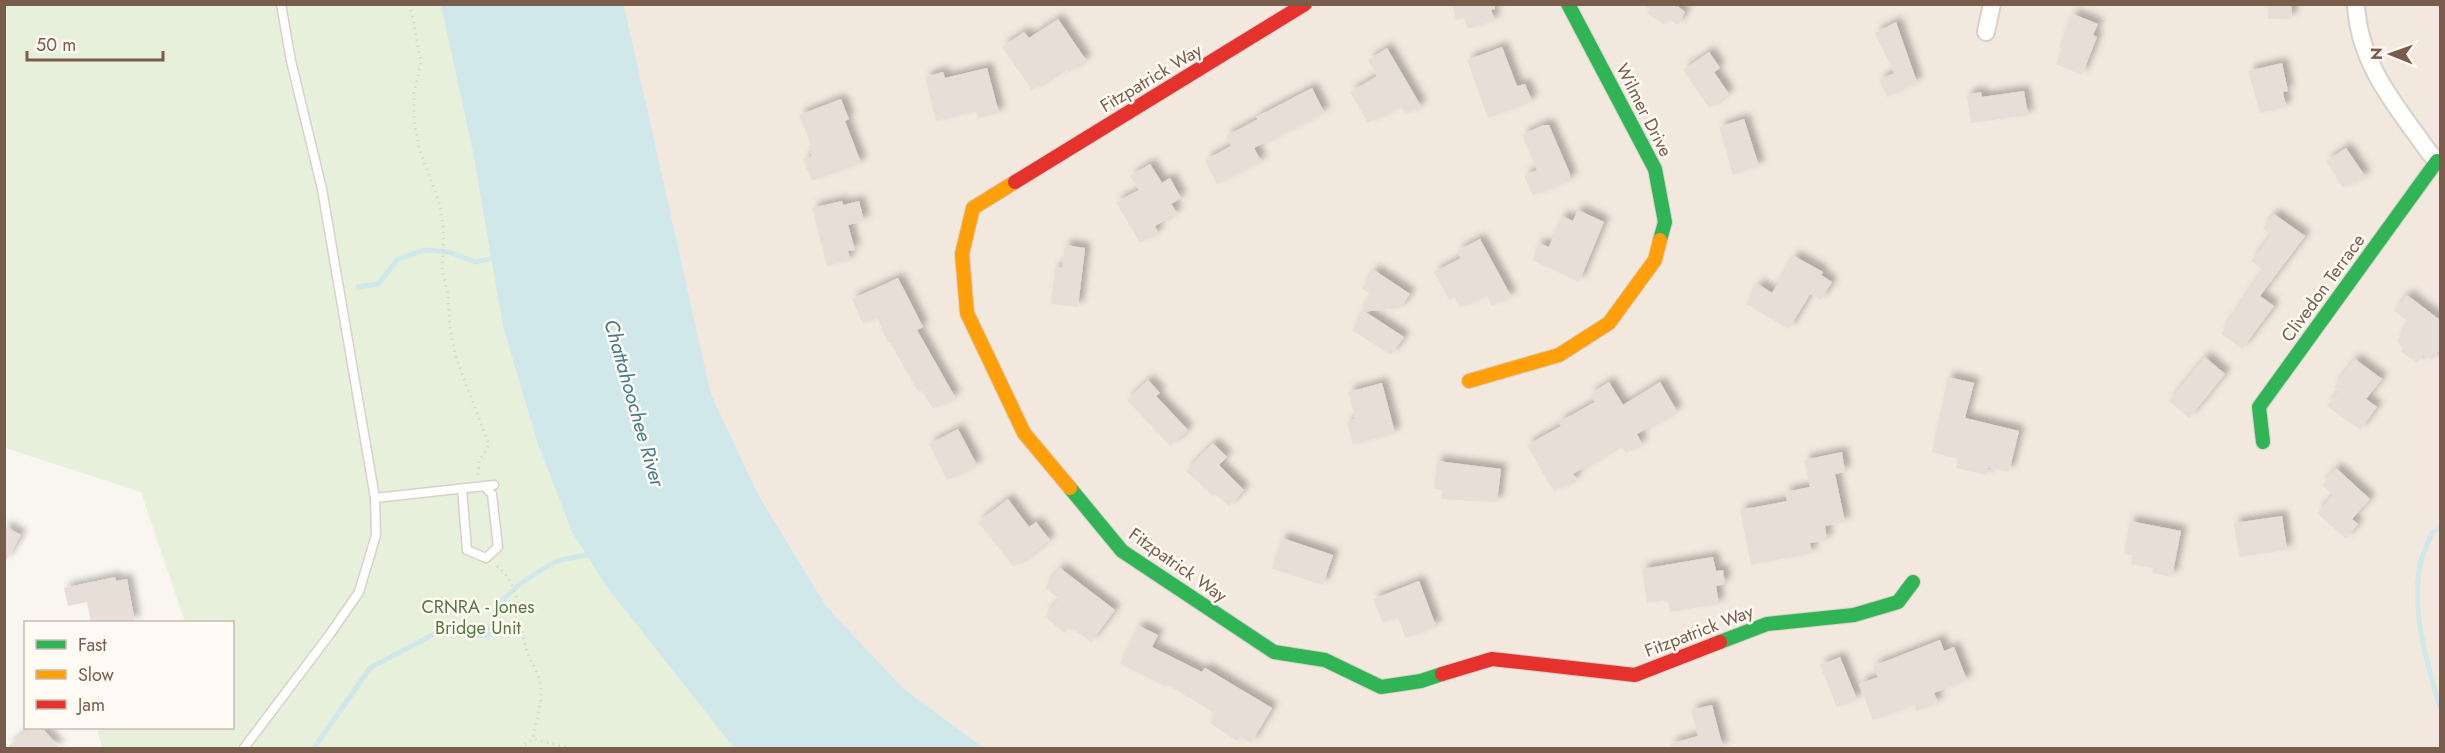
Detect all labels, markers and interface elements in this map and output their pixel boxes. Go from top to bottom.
scale bar [27,24,164,62]
north arrow [2361,24,2421,84]
text: 50 m [36,32,76,58]
street label: Fitzpatrick Way [1095,37,1207,119]
text: N [2365,47,2388,60]
street label: Wilmer Drive [1609,59,1679,161]
street label: Clivedon Terrace [2275,229,2371,347]
water label: Chattahoochee River [596,316,672,491]
street label: Fitzpatrick Way [1124,521,1233,609]
park label: CRNRA - Jones Bridge Unit [421,594,535,641]
street label: Fitzpatrick Way [1641,598,1757,664]
legend [24,621,234,729]
text: Fast [78,632,107,658]
text: Slow [78,662,115,688]
text: Jam [76,692,105,718]

